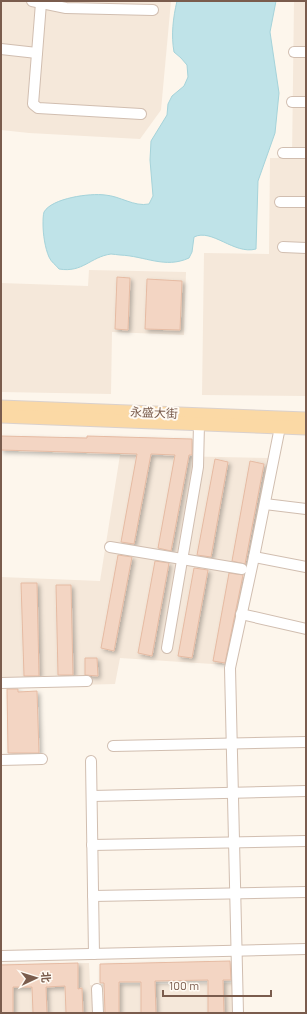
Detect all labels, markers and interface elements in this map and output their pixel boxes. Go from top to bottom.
street label: 永盛大街 [130,404,178,420]
north arrow [16,958,56,998]
text: 北 [40,971,53,983]
scale bar [163,972,271,998]
text: 100 m [169,978,199,992]

